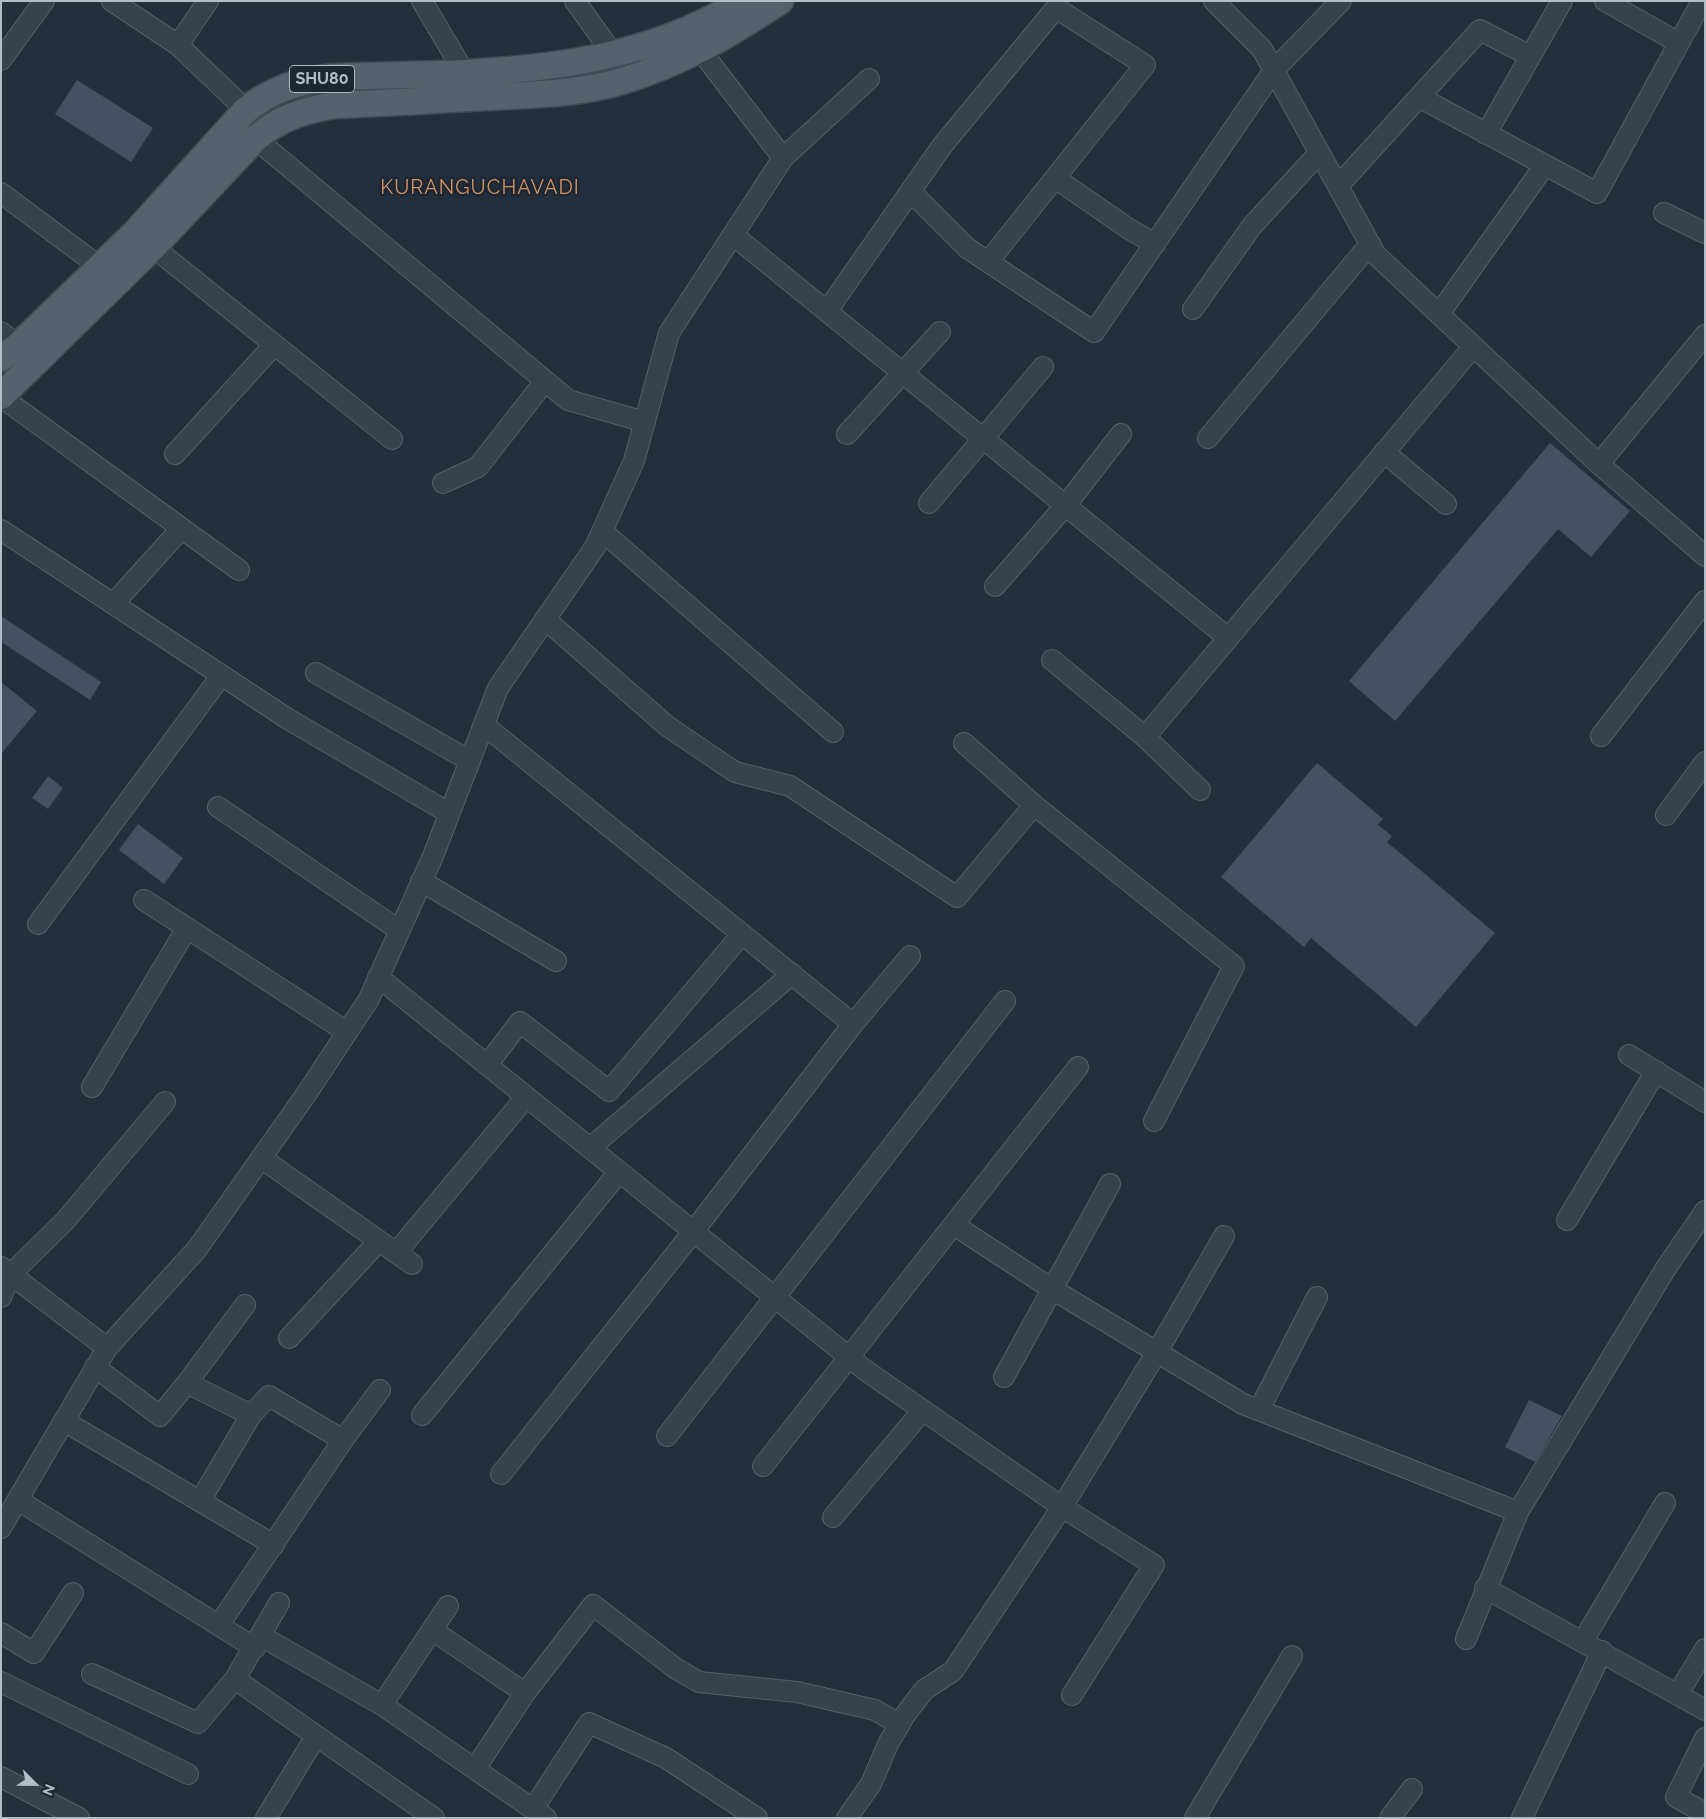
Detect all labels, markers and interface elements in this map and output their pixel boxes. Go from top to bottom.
road number: SHU80 [290,66,354,92]
district label: KURANGUCHAVADI [379,176,581,200]
north arrow [10,1759,60,1809]
text: N [39,1782,58,1798]

